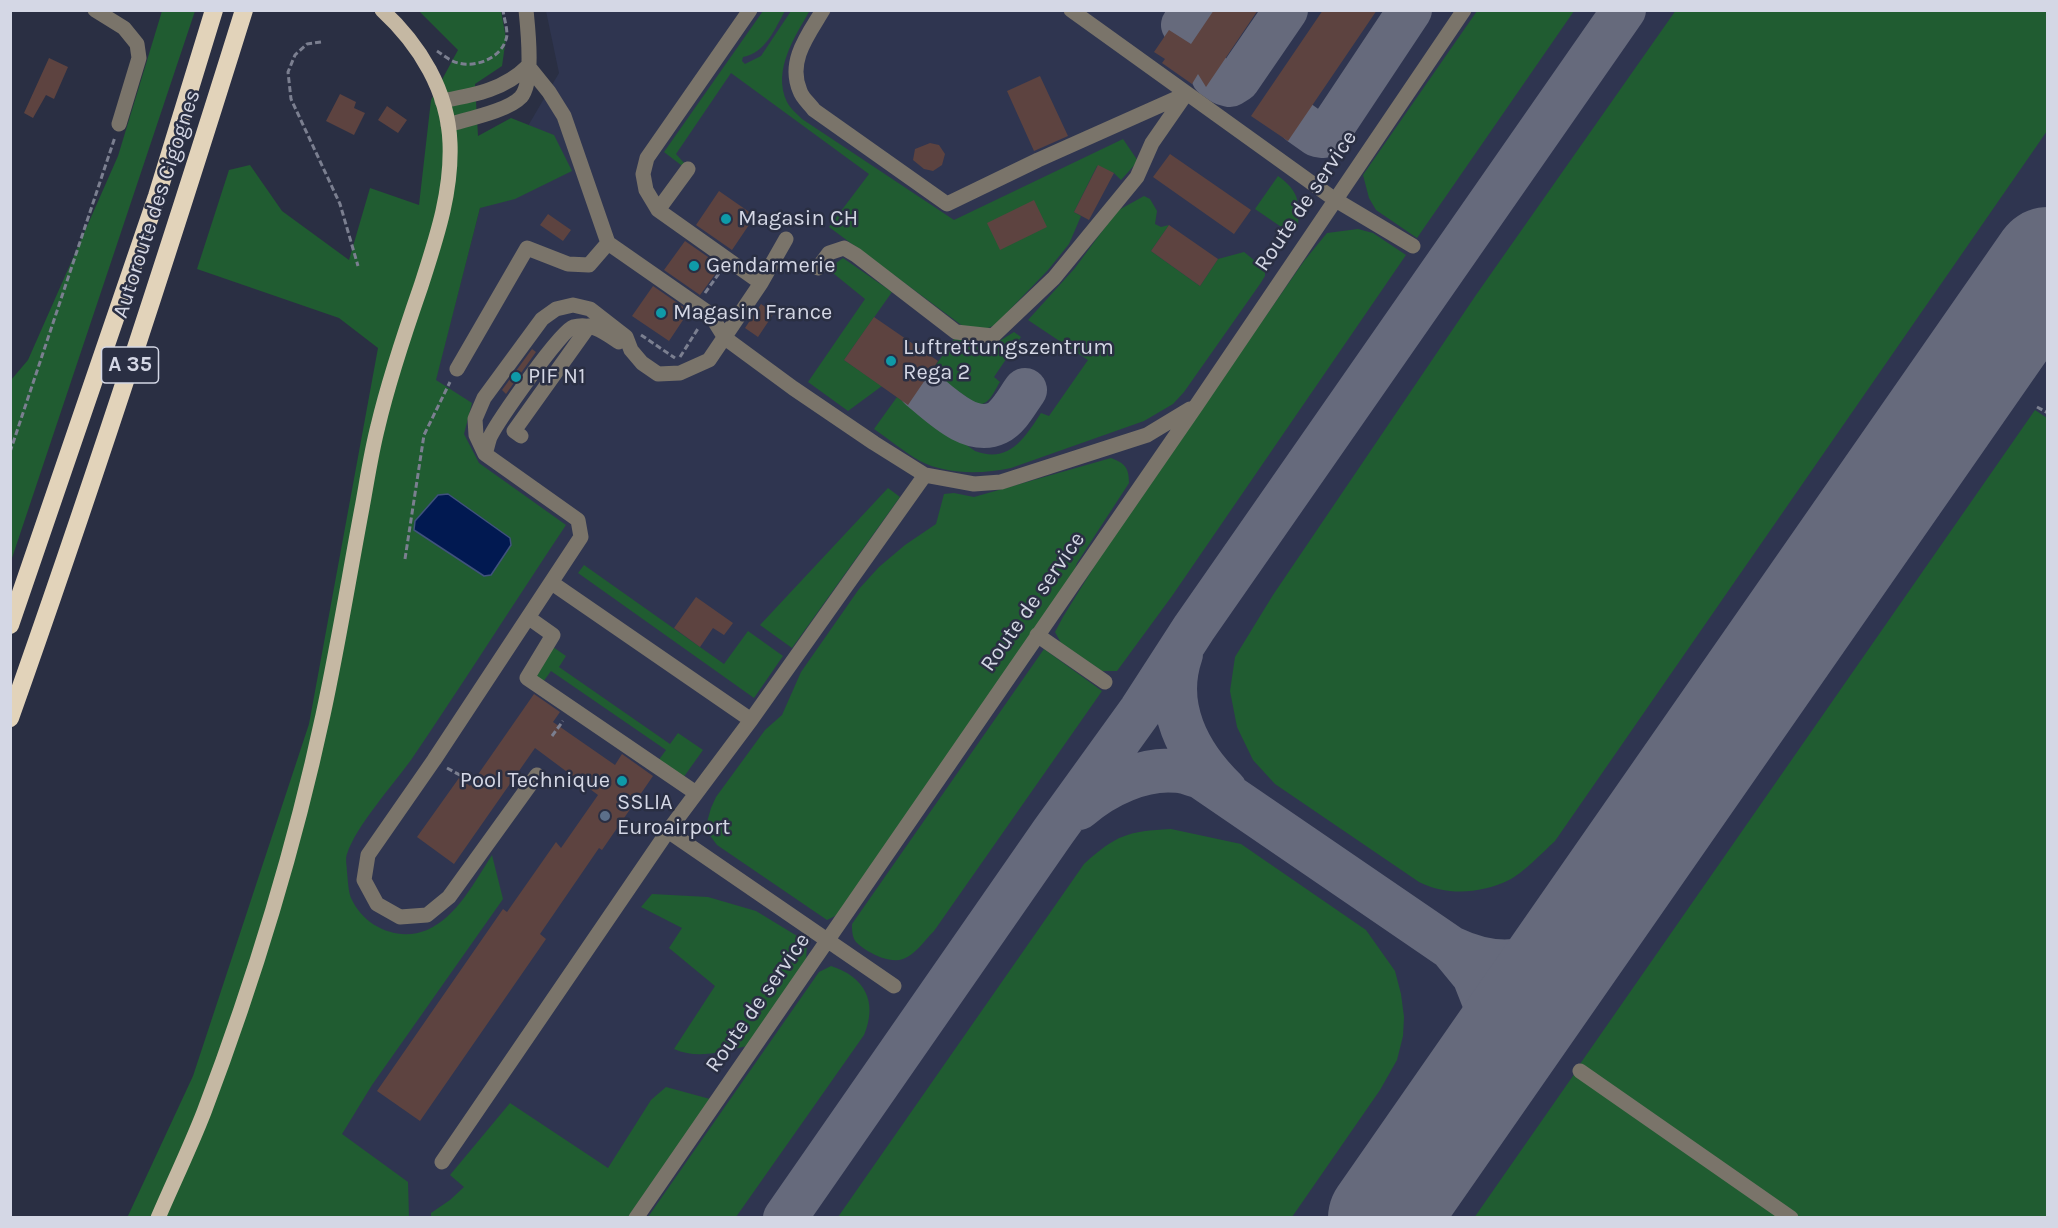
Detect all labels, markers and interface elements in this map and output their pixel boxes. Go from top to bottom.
street label: Autoroute des Cigognes [108,87,206,321]
street label: Route de service [1249,126,1363,276]
place label: Magasin CH [738,206,858,232]
marker: Magasin CH [719,212,733,226]
place label: Gendarmerie [706,253,836,279]
marker: Gendarmerie [687,259,701,273]
place label: Magasin France [673,300,832,326]
marker: Magasin France [654,306,668,320]
place label: Luftrettungszentrum Rega 2 [903,335,1114,386]
road number: A 35 [102,347,158,383]
marker: Luftrettungszentrum Rega 2 [884,354,898,368]
place label: PIF N1 [528,364,585,390]
marker: PIF N1 [509,370,523,384]
street label: Route de service [975,527,1091,677]
place label: Pool Technique [460,768,610,794]
marker: Pool Technique [615,774,629,788]
place label: SSLIA Euroairport [617,790,730,842]
marker: SSLIA Euroairport [598,809,612,823]
street label: Route de service [700,928,816,1078]

